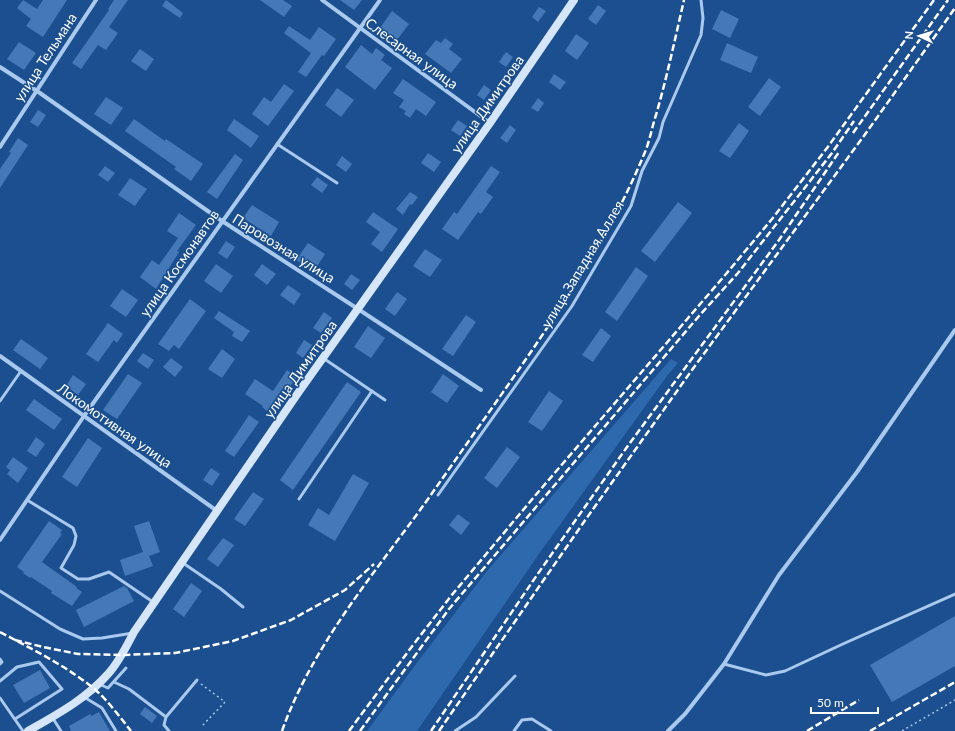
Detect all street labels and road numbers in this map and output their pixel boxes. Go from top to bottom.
street label: улица Тельмана [10,9,80,105]
street label: Слесарная улица [363,14,462,92]
street label: улица Димитрова [447,52,527,156]
street label: улица Западная Аллея [537,197,627,331]
street label: улица Космонавтов [136,206,222,320]
street label: Паровозная улица [230,210,338,286]
street label: улица Димитрова [260,317,340,421]
street label: Локомотивная улица [54,378,176,471]

